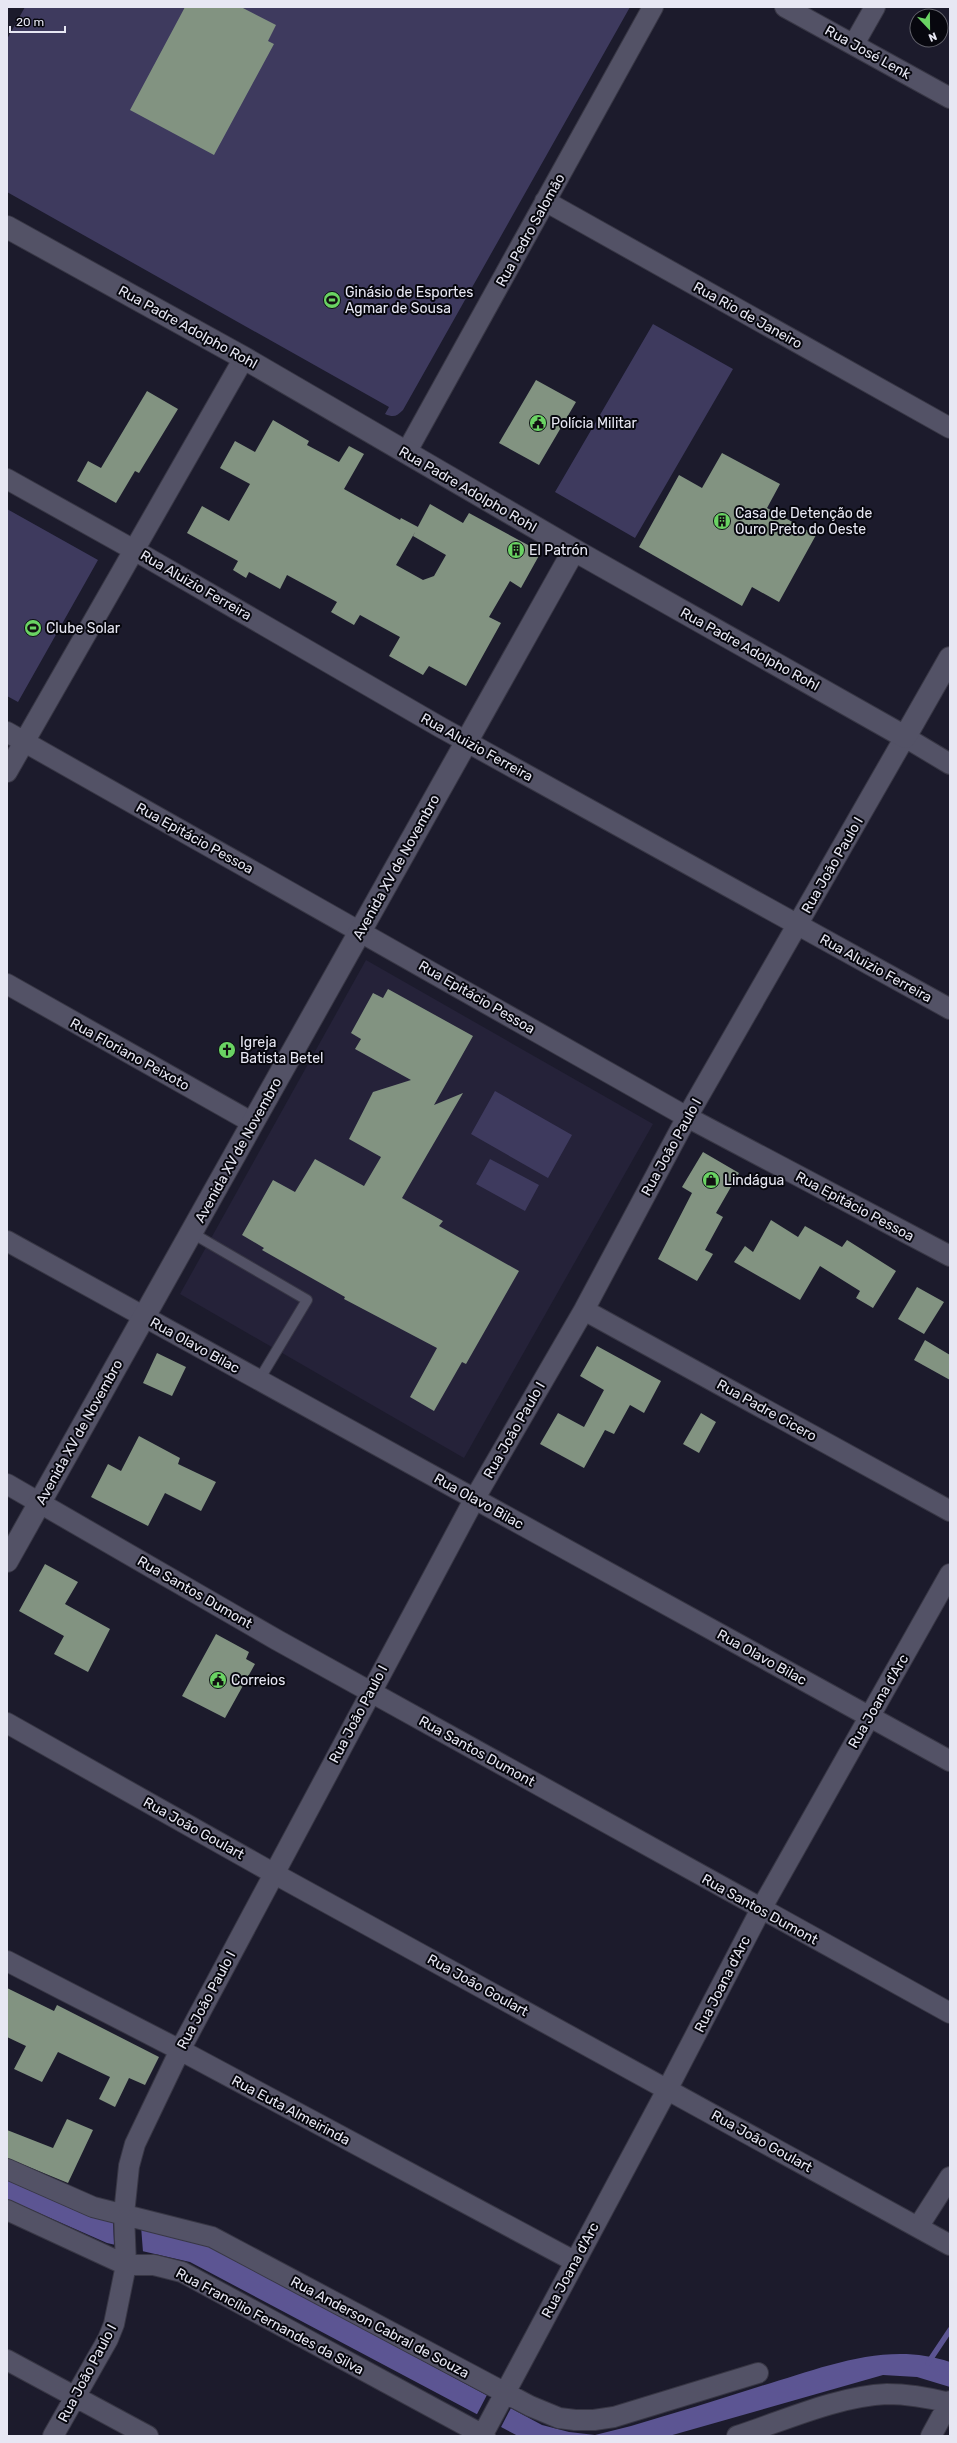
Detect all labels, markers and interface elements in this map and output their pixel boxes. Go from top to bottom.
scale bar [10,8,65,34]
north arrow [909,8,949,48]
text: 20 m [16,15,44,29]
street label: Rua José Lenk [822,22,914,83]
text: N [926,29,939,44]
street label: Rua Pedro Salomão [492,171,569,290]
street label: Rua Rio de Janeiro [690,278,805,352]
street label: Rua Padre Adolpho Rohl [115,282,260,373]
place label: Ginásio de Esportes Agmar de Sousa [345,284,474,317]
sports icon: Ginásio de Esportes Agmar de Sousa [322,290,342,310]
public building icon: Polícia Militar [528,413,548,433]
place label: Polícia Militar [551,415,637,432]
street label: Rua Padre Adolpho Rohl [396,443,540,536]
place label: Casa de Detenção de Ouro Preto do Oeste [735,505,872,538]
building icon: Casa de Detenção de Ouro Preto do Oeste [712,511,732,531]
building icon: El Patrón [506,540,526,560]
place label: El Patrón [529,542,588,559]
street label: Rua Aluizio Ferreira [137,547,254,624]
street label: Rua Padre Adolpho Rohl [677,604,822,695]
sports icon: Clube Solar [23,618,43,638]
place label: Clube Solar [46,620,121,637]
street label: Rua Aluizio Ferreira [418,710,536,785]
street label: Avenida XV de Novembro [349,792,443,943]
street label: Rua Epitácio Pessoa [133,799,256,878]
street label: Rua João Paulo I [798,814,867,917]
street label: Rua Aluizio Ferreira [817,931,935,1006]
street label: Rua Epitácio Pessoa [416,957,538,1038]
street label: Rua Floriano Peixoto [67,1015,192,1094]
place label: Igreja Batista Betel [240,1034,324,1067]
church icon: Igreja Batista Betel [217,1040,237,1060]
street label: Avenida XV de Novembro [191,1075,285,1226]
street label: Rua João Paulo I [638,1096,705,1199]
street label: Rua Epitácio Pessoa [793,1168,917,1245]
shop icon: Lindágua [701,1170,721,1190]
place label: Lindágua [724,1172,784,1189]
street label: Rua Olavo Bilac [147,1314,243,1377]
street label: Avenida XV de Novembro [32,1357,126,1508]
street label: Rua Padre Cicero [714,1376,820,1445]
street label: Rua João Paulo I [480,1379,549,1482]
street label: Rua Olavo Bilac [431,1470,527,1533]
street label: Rua Santos Dumont [134,1553,256,1633]
street label: Rua Olavo Bilac [714,1626,810,1689]
street label: Rua Joana d'Arc [845,1651,912,1751]
street label: Rua João Paulo I [325,1662,391,1766]
public building icon: Correios [208,1670,228,1690]
place label: Correios [231,1672,285,1689]
street label: Rua Santos Dumont [416,1712,538,1791]
street label: Rua João Goulart [140,1794,248,1863]
street label: Rua Santos Dumont [699,1870,821,1949]
street label: Rua Joana d'Arc [691,1933,754,2035]
street label: Rua João Paulo I [173,1948,239,2052]
street label: Rua João Goulart [424,1951,532,2020]
street label: Rua Euta Almeirinda [229,2072,353,2149]
street label: Rua João Goulart [708,2107,816,2176]
street label: Rua Joana d'Arc [538,2219,603,2321]
street label: Rua Francílio Fernandes da Silva [173,2265,367,2378]
street label: Rua Anderson Cabral de Souza [288,2273,472,2382]
street label: Rua João Paulo I [54,2321,120,2425]

